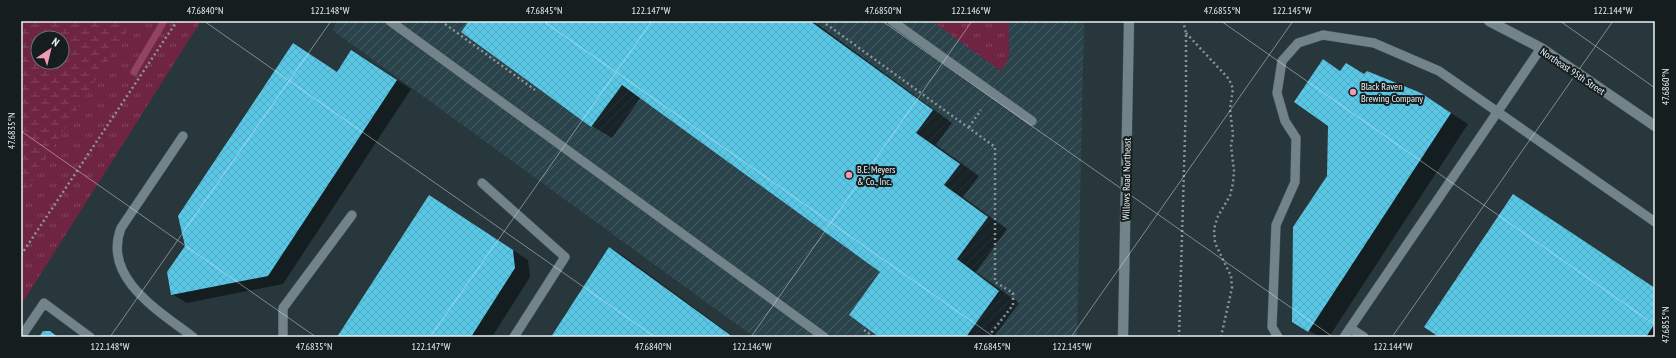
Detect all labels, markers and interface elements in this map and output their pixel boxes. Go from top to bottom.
text: 47.6840°N [187,4,223,17]
text: 122.148°W [311,4,350,17]
text: 47.6845°N [526,4,562,17]
text: 122.147°W [632,4,671,17]
text: 47.6850°N [865,4,901,17]
text: 122.146°W [952,4,991,17]
text: 47.6855°N [1204,4,1240,17]
text: 122.145°W [1273,4,1312,17]
text: 122.144°W [1594,4,1633,17]
north arrow [30,30,70,70]
text: N [49,34,62,49]
street label: Northeast 95th Street [1538,45,1608,98]
text: 47.6860°N [1659,69,1672,105]
place label: Black Raven Brewing Company [1361,80,1423,105]
marker: Black Raven Brewing Company [1348,87,1358,97]
text: 47.6835°N [5,113,18,149]
street label: Willows Road Northeast [1119,137,1134,220]
place label: B.E. Meyers & Co., Inc. [857,163,896,188]
marker: B.E. Meyers & Co., Inc. [844,170,854,180]
text: 47.6855°N [1659,307,1672,343]
text: 122.148°W [91,340,130,353]
text: 47.6835°N [296,340,332,353]
text: 122.147°W [412,340,451,353]
text: 47.6840°N [635,340,671,353]
text: 122.146°W [733,340,772,353]
text: 47.6845°N [974,340,1010,353]
text: 122.145°W [1053,340,1092,353]
text: 122.144°W [1374,340,1413,353]

